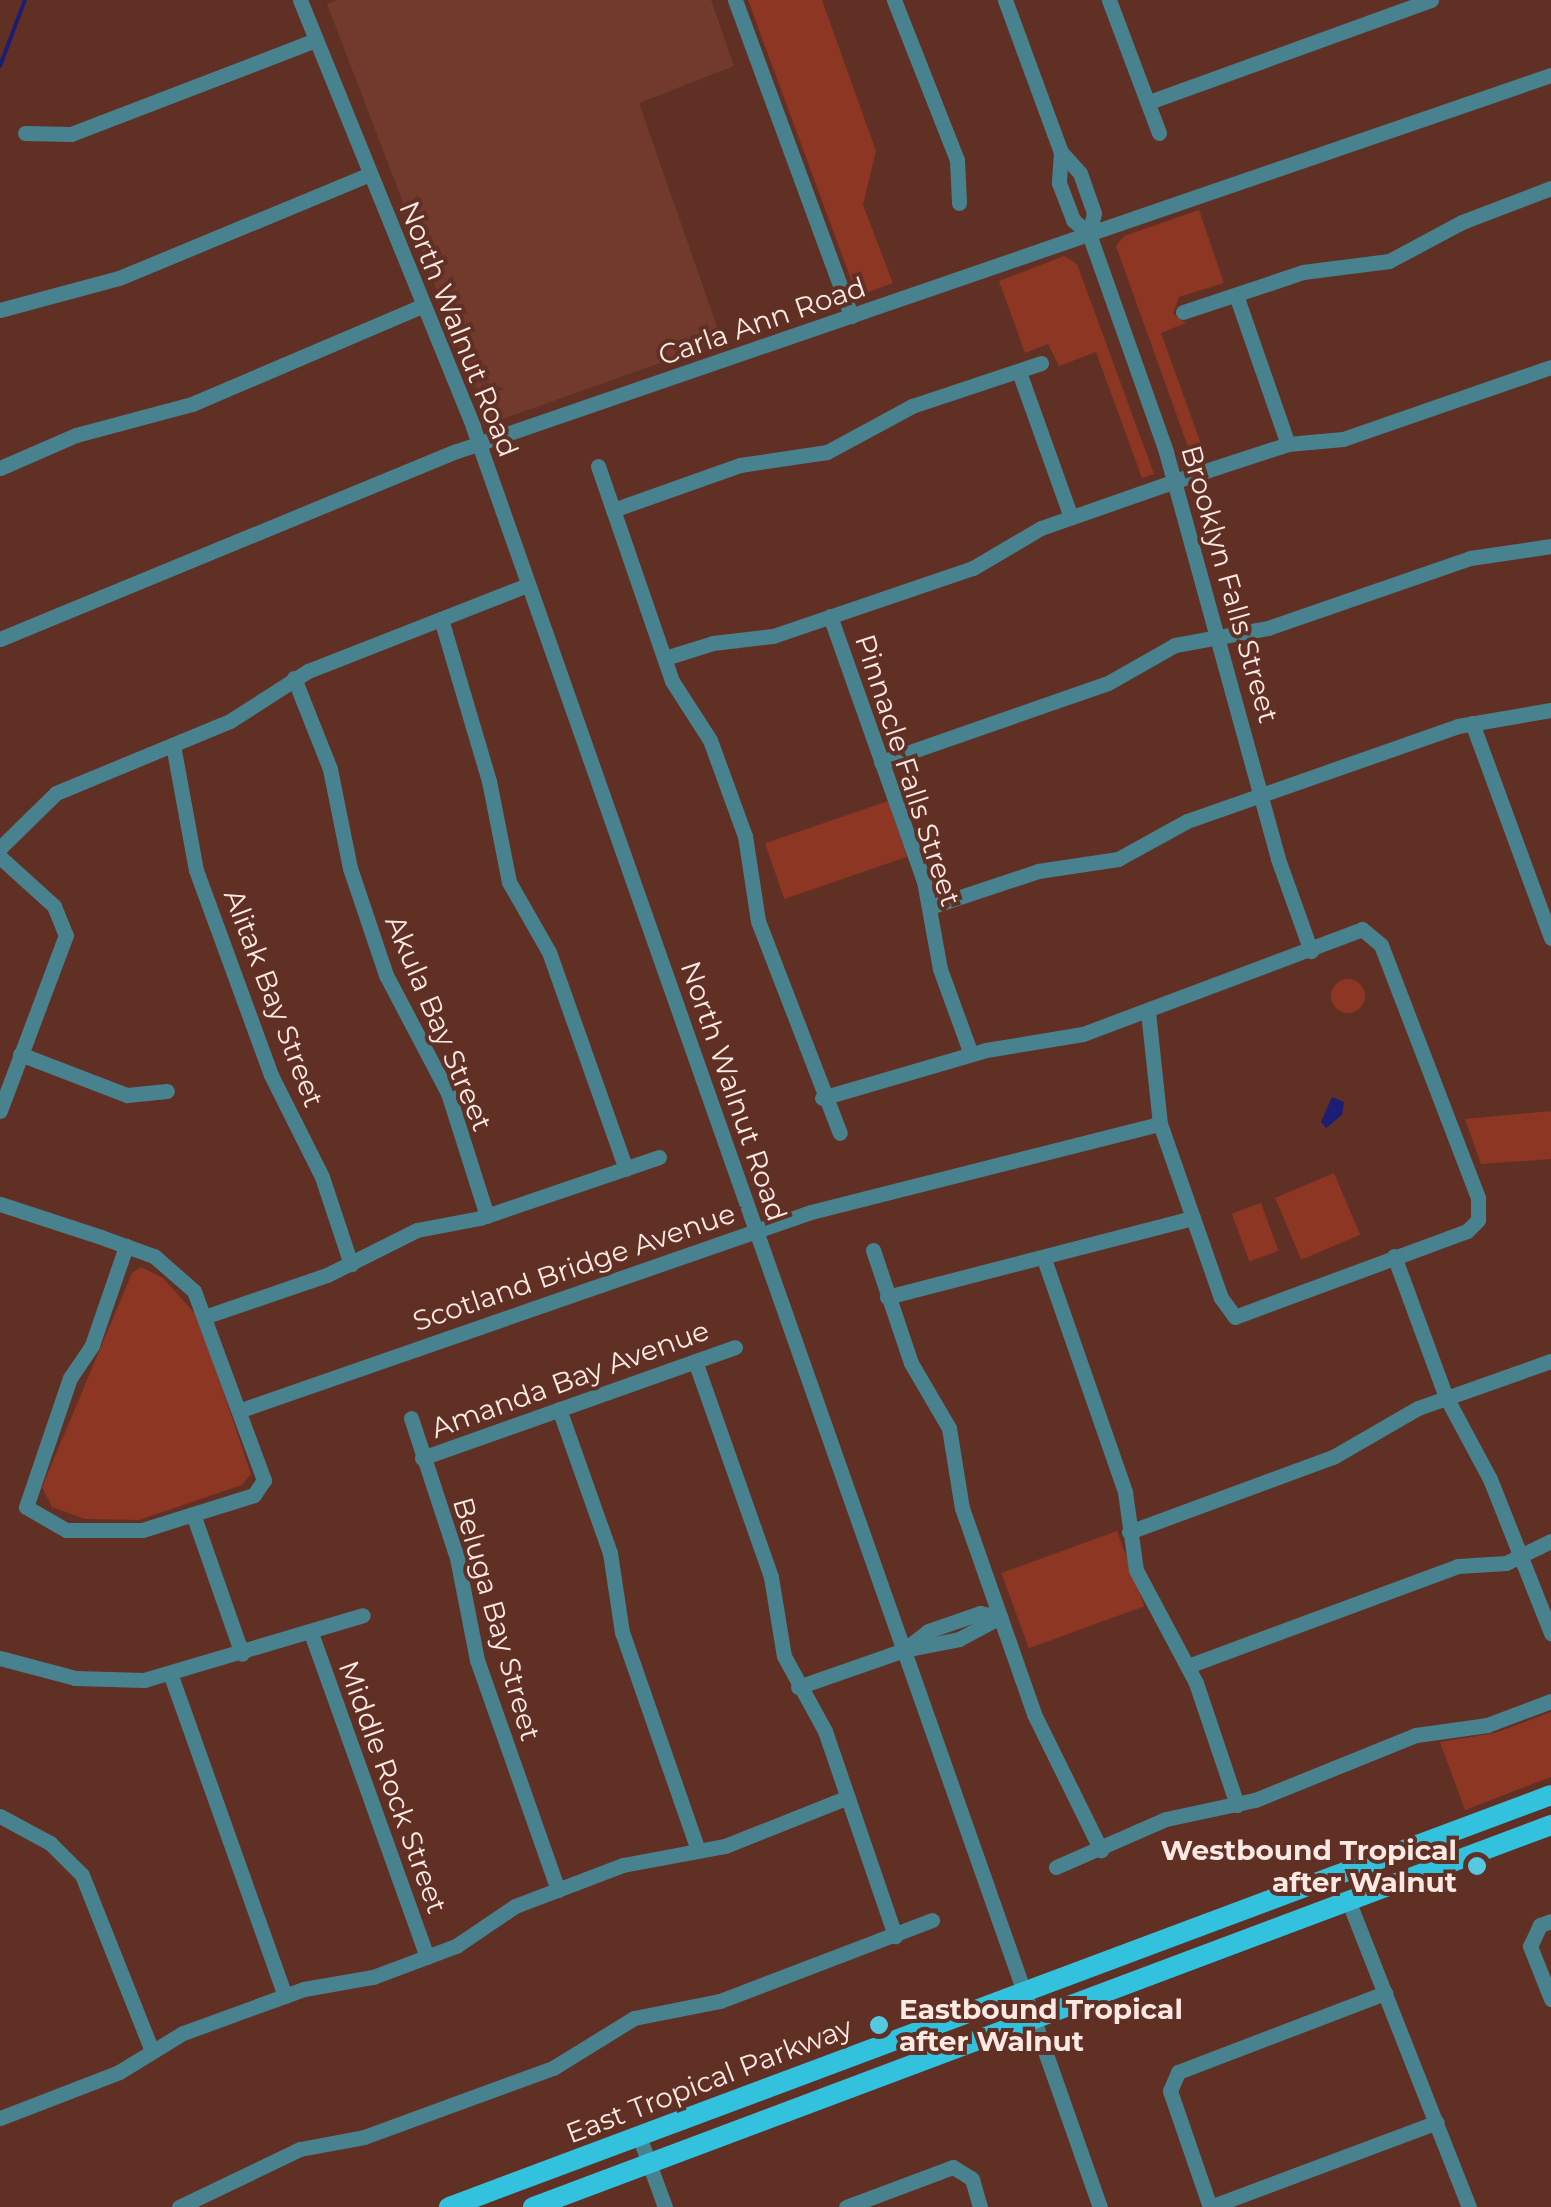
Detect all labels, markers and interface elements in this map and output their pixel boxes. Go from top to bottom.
street label: North Walnut Road [392,196,526,462]
street label: Carla Ann Road [654,270,870,372]
street label: Brooklyn Falls Street [1174,441,1286,727]
street label: Pinnacle Falls Street [848,630,968,910]
street label: Alitak Bay Street [217,884,331,1112]
street label: Akula Bay Street [378,910,500,1136]
street label: North Walnut Road [674,957,794,1225]
street label: Scotland Bridge Avenue [408,1196,740,1338]
street label: Amanda Bay Avenue [426,1313,714,1445]
street label: Beluga Bay Street [446,1493,548,1745]
street label: Middle Rock Street [332,1656,454,1918]
place label: Westbound Tropical after Walnut [1160,1833,1457,1899]
marker: Westbound Tropical after Walnut [1466,1855,1488,1877]
place label: Eastbound Tropical after Walnut [899,1992,1183,2058]
street label: East Tropical Parkway [561,2010,857,2150]
marker: Eastbound Tropical after Walnut [868,2014,890,2036]

